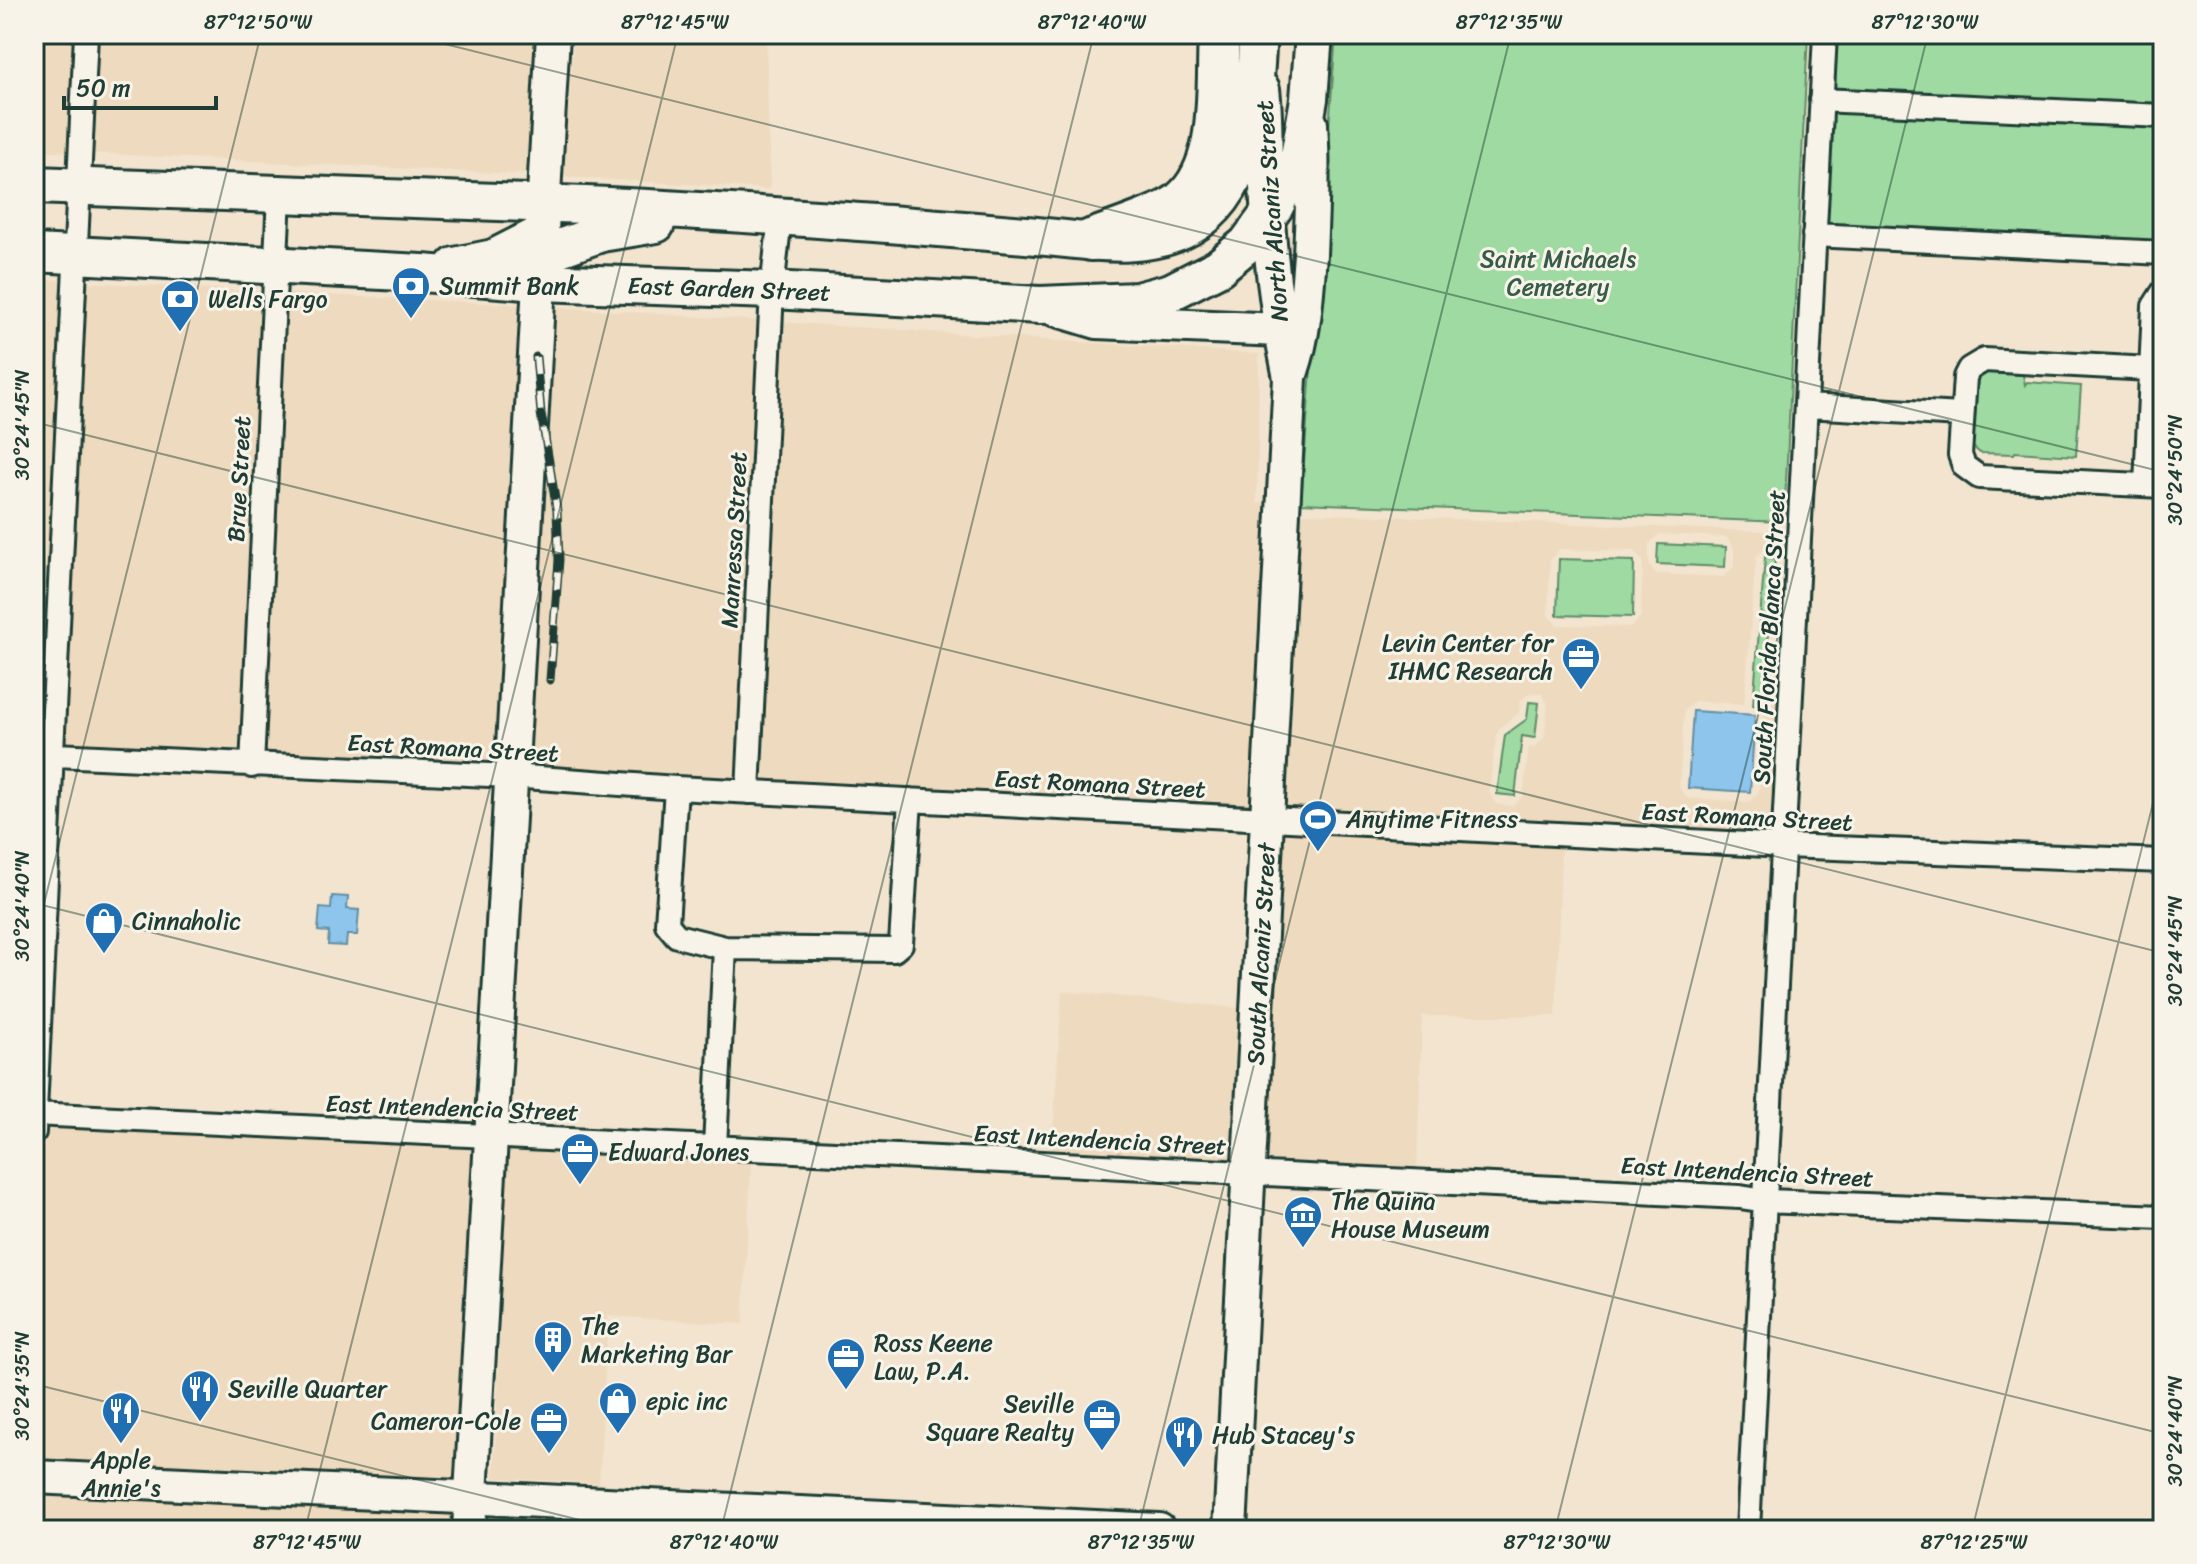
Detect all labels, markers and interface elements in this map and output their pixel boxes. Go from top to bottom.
text: 87°12'50"W [204,5,313,40]
text: 87°12'45"W [621,5,730,40]
text: 87°12'40"W [1038,5,1147,40]
text: 87°12'35"W [1456,5,1563,40]
text: 87°12'30"W [1872,5,1979,40]
scale bar [64,60,216,110]
text: 50 m [76,67,131,109]
street label: North Alcaniz Street [1243,99,1301,323]
park label: Saint Michaels Cemetery [1480,238,1636,308]
street label: East Garden Street [627,264,831,314]
bank icon: Summit Bank [390,265,432,320]
place label: Summit Bank [439,265,579,307]
bank icon: Wells Fargo [159,278,201,333]
place label: Wells Fargo [208,278,328,320]
text: 30°24'45"N [5,370,40,480]
street label: Brue Street [215,415,263,543]
text: 30°24'50"N [2158,415,2193,525]
street label: Manressa Street [708,451,760,629]
street label: South Florida Blanca Street [1740,489,1798,785]
place label: Levin Center for IHMC Research [1382,622,1555,692]
office icon: Levin Center for IHMC Research [1560,636,1602,691]
street label: East Romana Street [346,721,560,775]
street label: East Romana Street [993,757,1207,811]
street label: East Romana Street [1640,790,1854,844]
sports icon: Anytime Fitness [1297,798,1339,853]
place label: Anytime Fitness [1345,798,1518,840]
street label: South Alcaniz Street [1234,841,1288,1066]
text: 30°24'40"N [5,850,40,961]
text: 30°24'45"N [2158,896,2193,1006]
shop icon: Cinnaholic [83,900,125,955]
place label: Cinnaholic [132,900,241,942]
street label: East Intendencia Street [325,1083,579,1133]
street label: East Intendencia Street [973,1112,1227,1168]
office icon: Edward Jones [559,1131,601,1186]
place label: Edward Jones [608,1131,749,1173]
street label: East Intendencia Street [1620,1144,1874,1200]
place label: The Quina House Museum [1331,1180,1490,1250]
museum icon: The Quina House Museum [1282,1194,1324,1249]
place label: The Marketing Bar [581,1305,733,1375]
building icon: The Marketing Bar [532,1319,574,1374]
place label: Ross Keene Law, P.A. [874,1322,993,1392]
text: 30°24'35"N [5,1331,40,1441]
office icon: Ross Keene Law, P.A. [825,1336,867,1391]
restaurant icon: Seville Quarter [179,1368,221,1423]
place label: Seville Quarter [228,1368,388,1410]
text: 30°24'40"N [2158,1375,2193,1486]
shop icon: epic inc [597,1380,639,1435]
place label: epic inc [646,1380,728,1422]
place label: Seville Square Realty [926,1383,1075,1453]
restaurant icon: Apple Annie's [100,1390,142,1445]
office icon: Seville Square Realty [1081,1397,1123,1452]
place label: Cameron-Cole [371,1400,521,1442]
office icon: Cameron-Cole [528,1400,570,1455]
restaurant icon: Hub Stacey's [1163,1414,1205,1469]
place label: Hub Stacey's [1212,1414,1355,1456]
place label: Apple Annie's [80,1439,161,1509]
text: 87°12'45"W [253,1525,362,1560]
text: 87°12'40"W [670,1525,779,1560]
text: 87°12'35"W [1088,1525,1195,1560]
text: 87°12'30"W [1504,1525,1611,1560]
text: 87°12'25"W [1920,1525,2028,1560]

